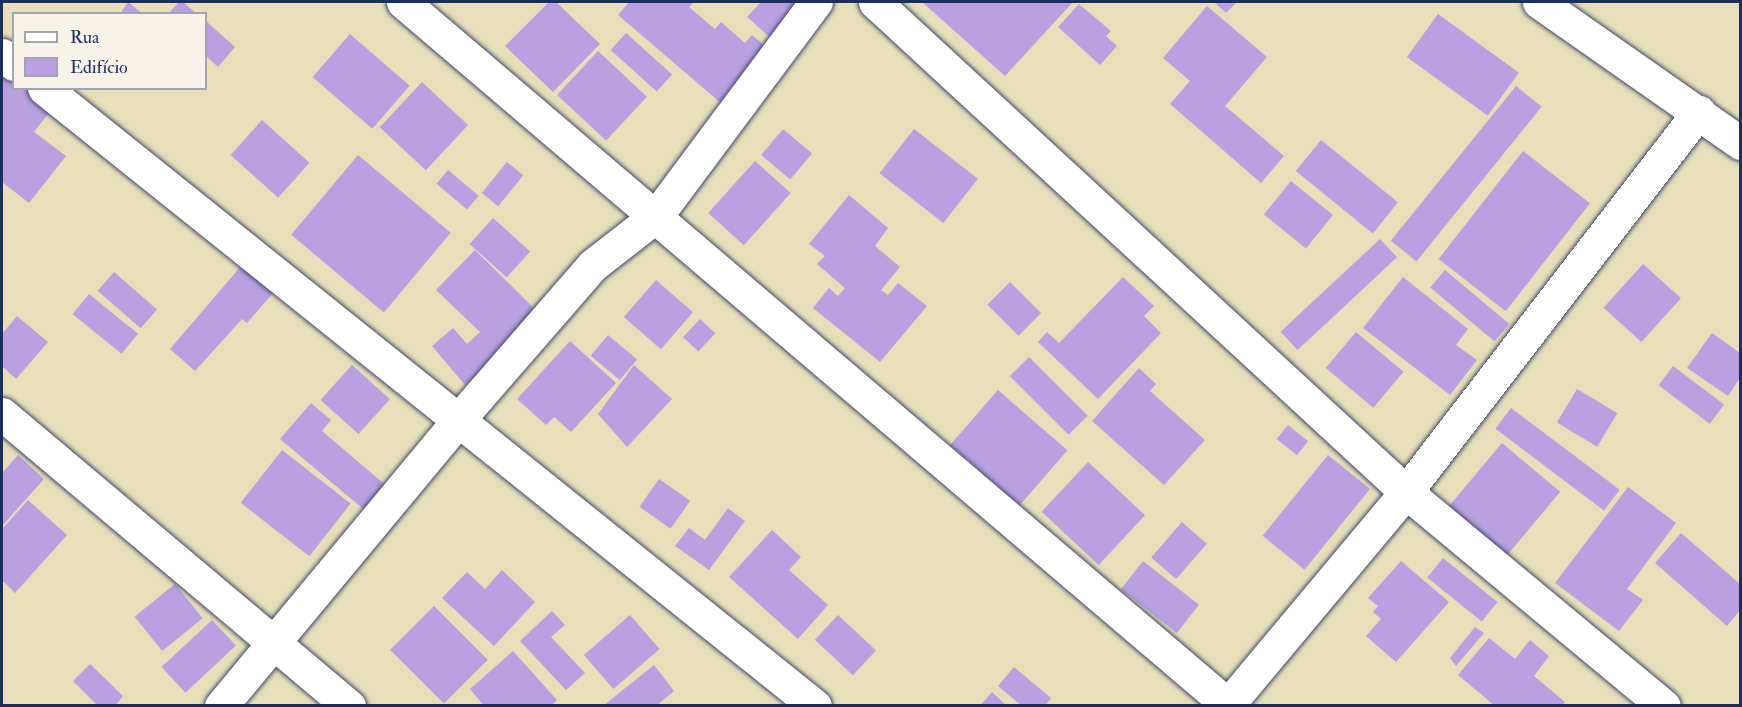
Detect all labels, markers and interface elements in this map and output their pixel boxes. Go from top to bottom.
legend [12,12,207,90]
text: Rua [70,26,99,49]
text: Edifício [70,56,128,79]

